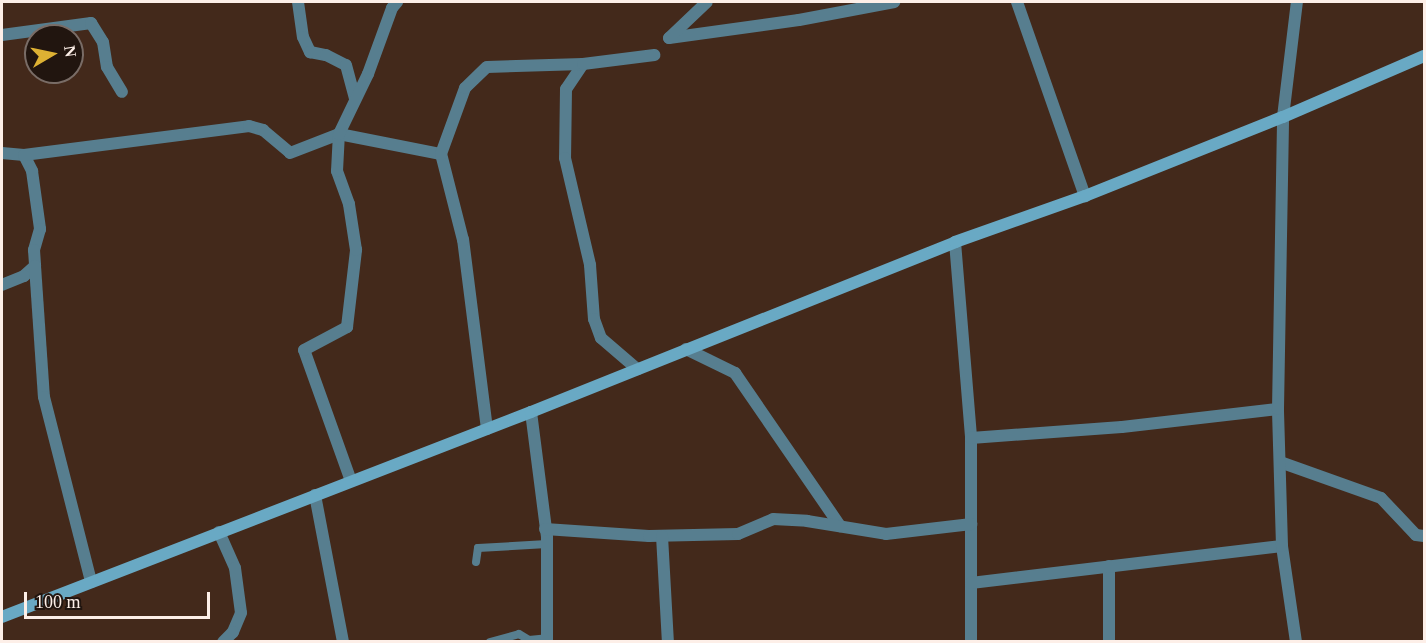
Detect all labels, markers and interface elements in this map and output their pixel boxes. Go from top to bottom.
north arrow [24,24,84,84]
text: N [61,44,80,58]
scale bar [27,580,213,618]
text: 100 m [35,592,81,612]

